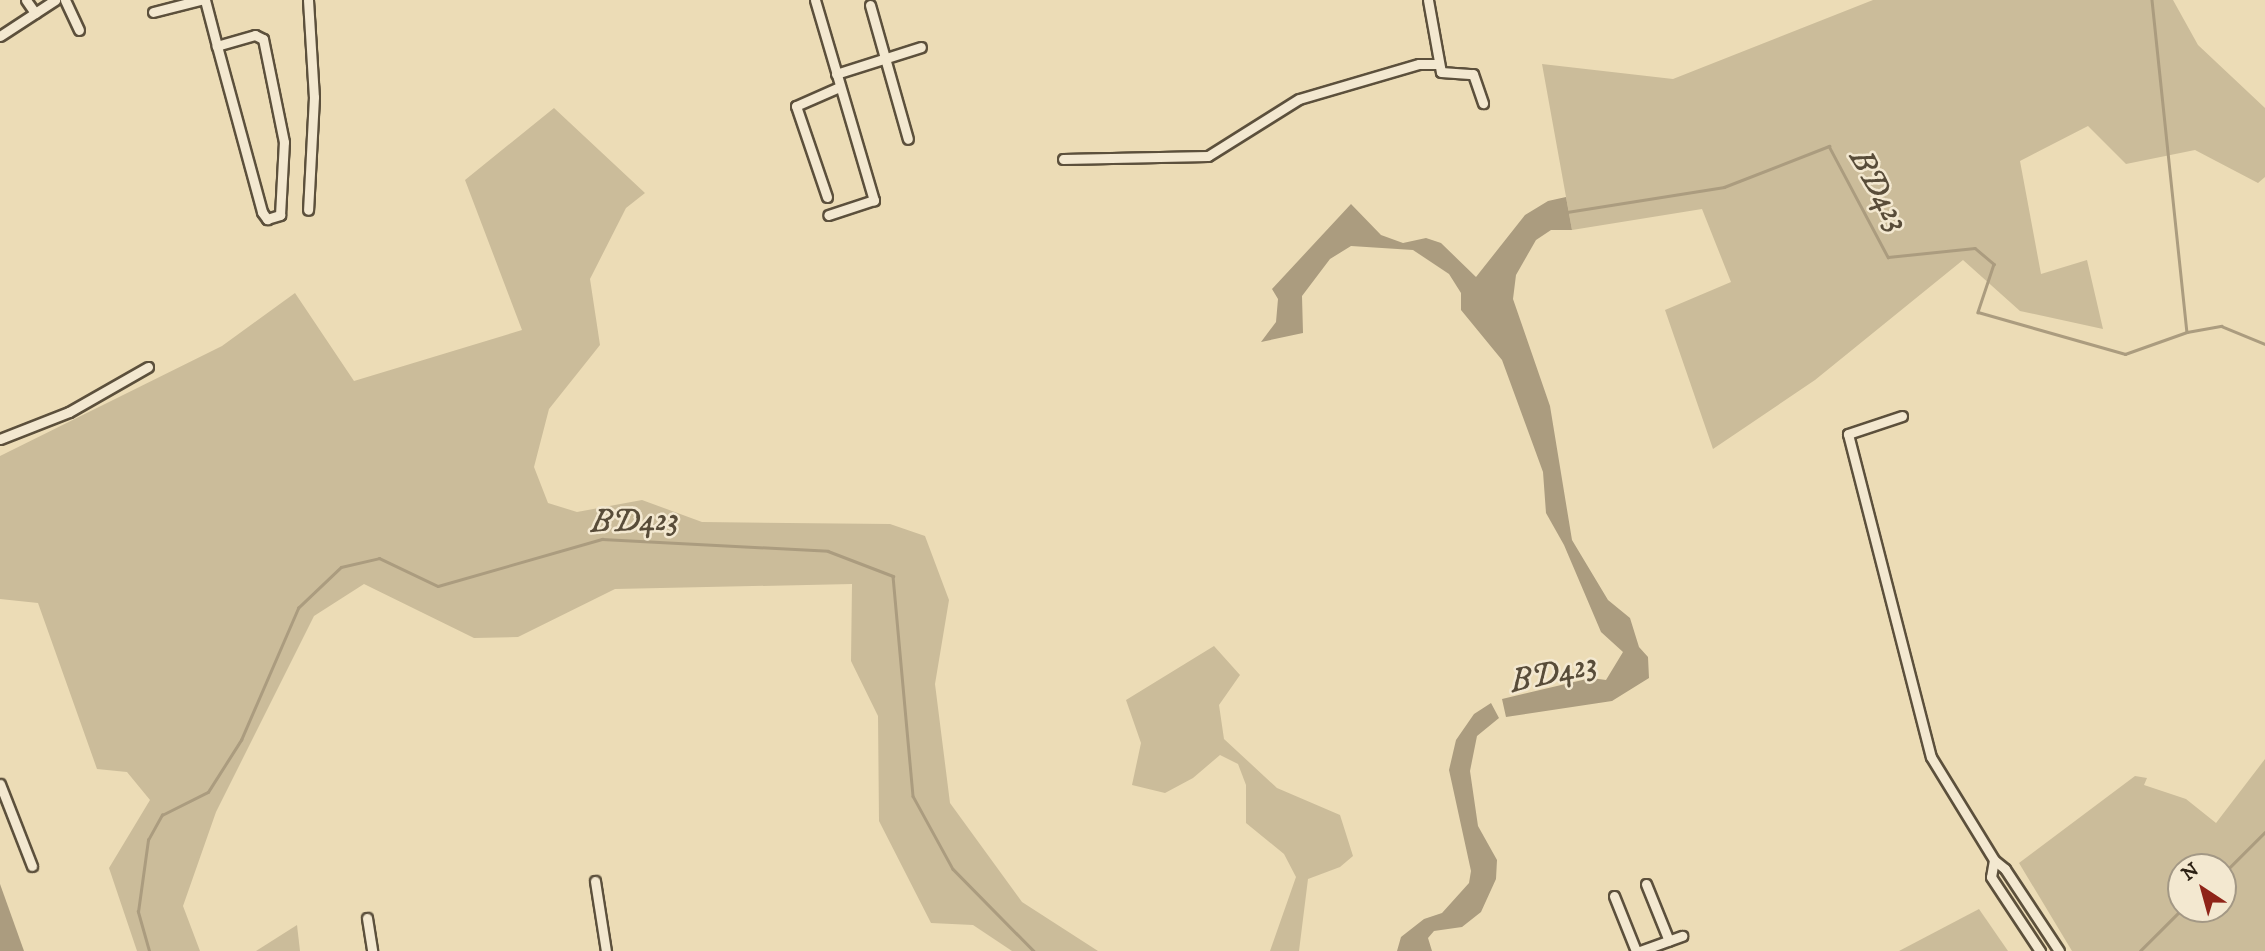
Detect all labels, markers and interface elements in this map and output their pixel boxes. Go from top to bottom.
water label: BD423 [1840,143,1916,239]
water label: BD423 [590,502,680,542]
water label: BD423 [1507,646,1601,702]
north arrow [2167,853,2237,923]
text: N [2177,858,2204,886]

